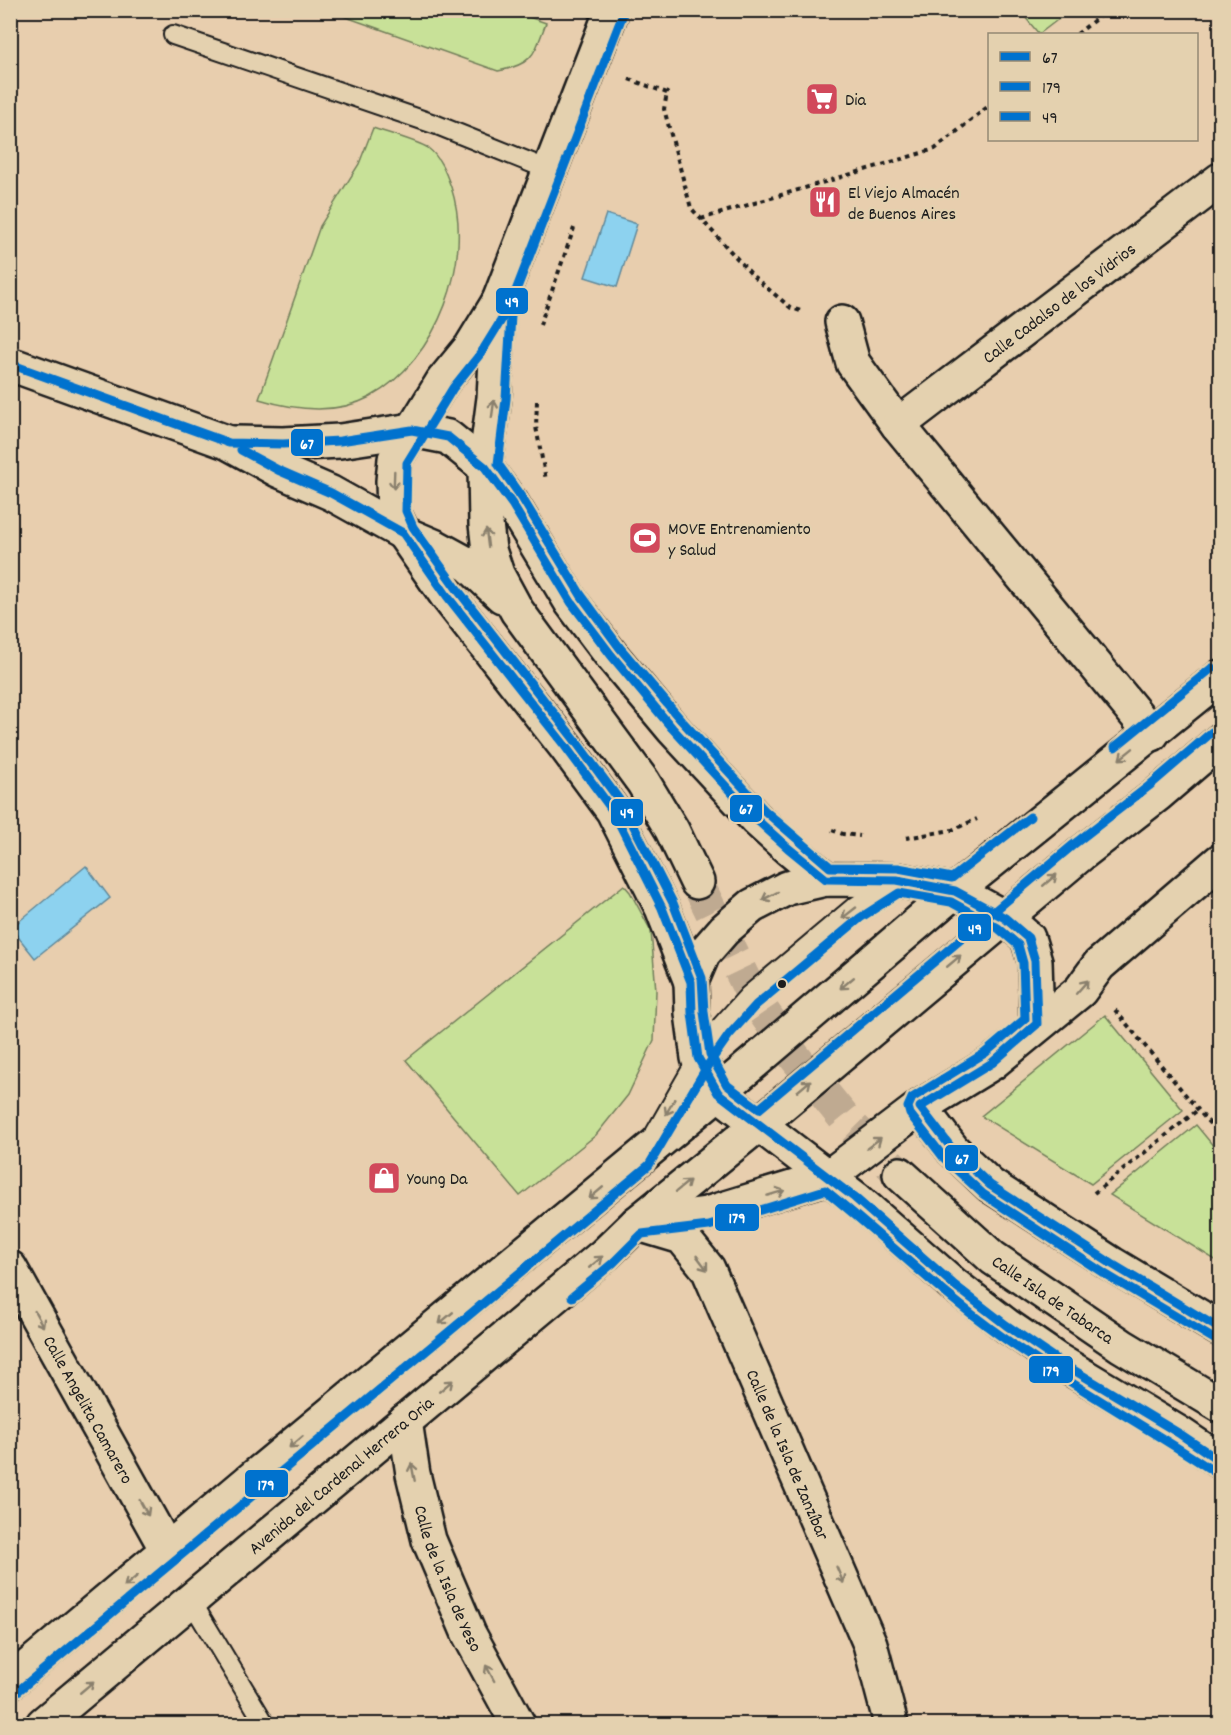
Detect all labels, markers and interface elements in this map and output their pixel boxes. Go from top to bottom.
legend [988,33,1198,141]
text: 67 [1042,47,1058,72]
text: 179 [1042,77,1061,102]
supermarket icon: Dia [804,81,840,117]
place label: Dia [845,89,867,114]
text: 49 [1042,107,1058,132]
place label: El Viejo Almacén de Buenos Aires [848,182,960,228]
restaurant icon: El Viejo Almacén de Buenos Aires [807,184,843,220]
street label: Calle Cadalso de los Vidrios [978,238,1142,371]
line badge: 49 [495,287,529,315]
text: 49 [505,292,519,315]
one-way arrow [487,400,498,420]
line badge: 67 [290,428,324,457]
text: 67 [300,434,314,457]
one-way arrow [388,469,399,489]
place label: MOVE Entrenamiento y Salud [668,518,811,564]
sports icon: MOVE Entrenamiento y Salud [627,520,663,556]
one-way arrow [482,528,493,548]
one-way arrow [1119,748,1135,761]
line badge: 67 [729,794,763,823]
line badge: 49 [610,798,644,827]
text: 67 [739,799,753,822]
text: 49 [620,803,634,826]
one-way arrow [1042,873,1057,887]
one-way arrow [762,891,780,903]
one-way arrow [841,906,857,919]
line badge: 49 [957,913,992,942]
text: 49 [968,919,982,942]
one-way arrow [946,955,962,968]
one-way arrow [840,976,855,990]
unlabelled marker [776,978,788,990]
one-way arrow [1075,980,1089,995]
one-way arrow [796,1080,812,1093]
one-way arrow [664,1098,676,1115]
one-way arrow [866,1136,882,1149]
line badge: 67 [944,1144,979,1172]
text: 67 [955,1149,969,1172]
shop icon: Young Da [366,1160,402,1196]
place label: Young Da [407,1168,468,1193]
one-way arrow [675,1179,690,1193]
one-way arrow [588,1187,604,1200]
one-way arrow [766,1187,785,1198]
line badge: 179 [714,1203,760,1232]
text: 179 [729,1208,745,1231]
street label: Calle Isla de Tabarca [986,1250,1118,1352]
one-way arrow [696,1254,708,1270]
one-way arrow [588,1255,604,1268]
one-way arrow [33,1310,45,1327]
one-way arrow [439,1311,454,1325]
street label: Calle Angelita Camarero [35,1332,138,1489]
line badge: 179 [1028,1355,1074,1384]
text: 179 [1043,1361,1059,1384]
street label: Calle de la Isla de Zanzíbar [738,1366,834,1545]
one-way arrow [438,1380,454,1393]
street label: Avenida del Cardenal Herrera Oria [244,1392,441,1562]
one-way arrow [288,1436,304,1449]
one-way arrow [407,1463,418,1483]
line badge: 179 [244,1469,289,1498]
text: 179 [258,1475,274,1498]
one-way arrow [138,1499,150,1516]
street label: Calle de la Isla de Yeso [406,1503,487,1657]
one-way arrow [835,1566,846,1584]
one-way arrow [123,1574,139,1587]
one-way arrow [484,1665,496,1682]
one-way arrow [79,1680,95,1693]

